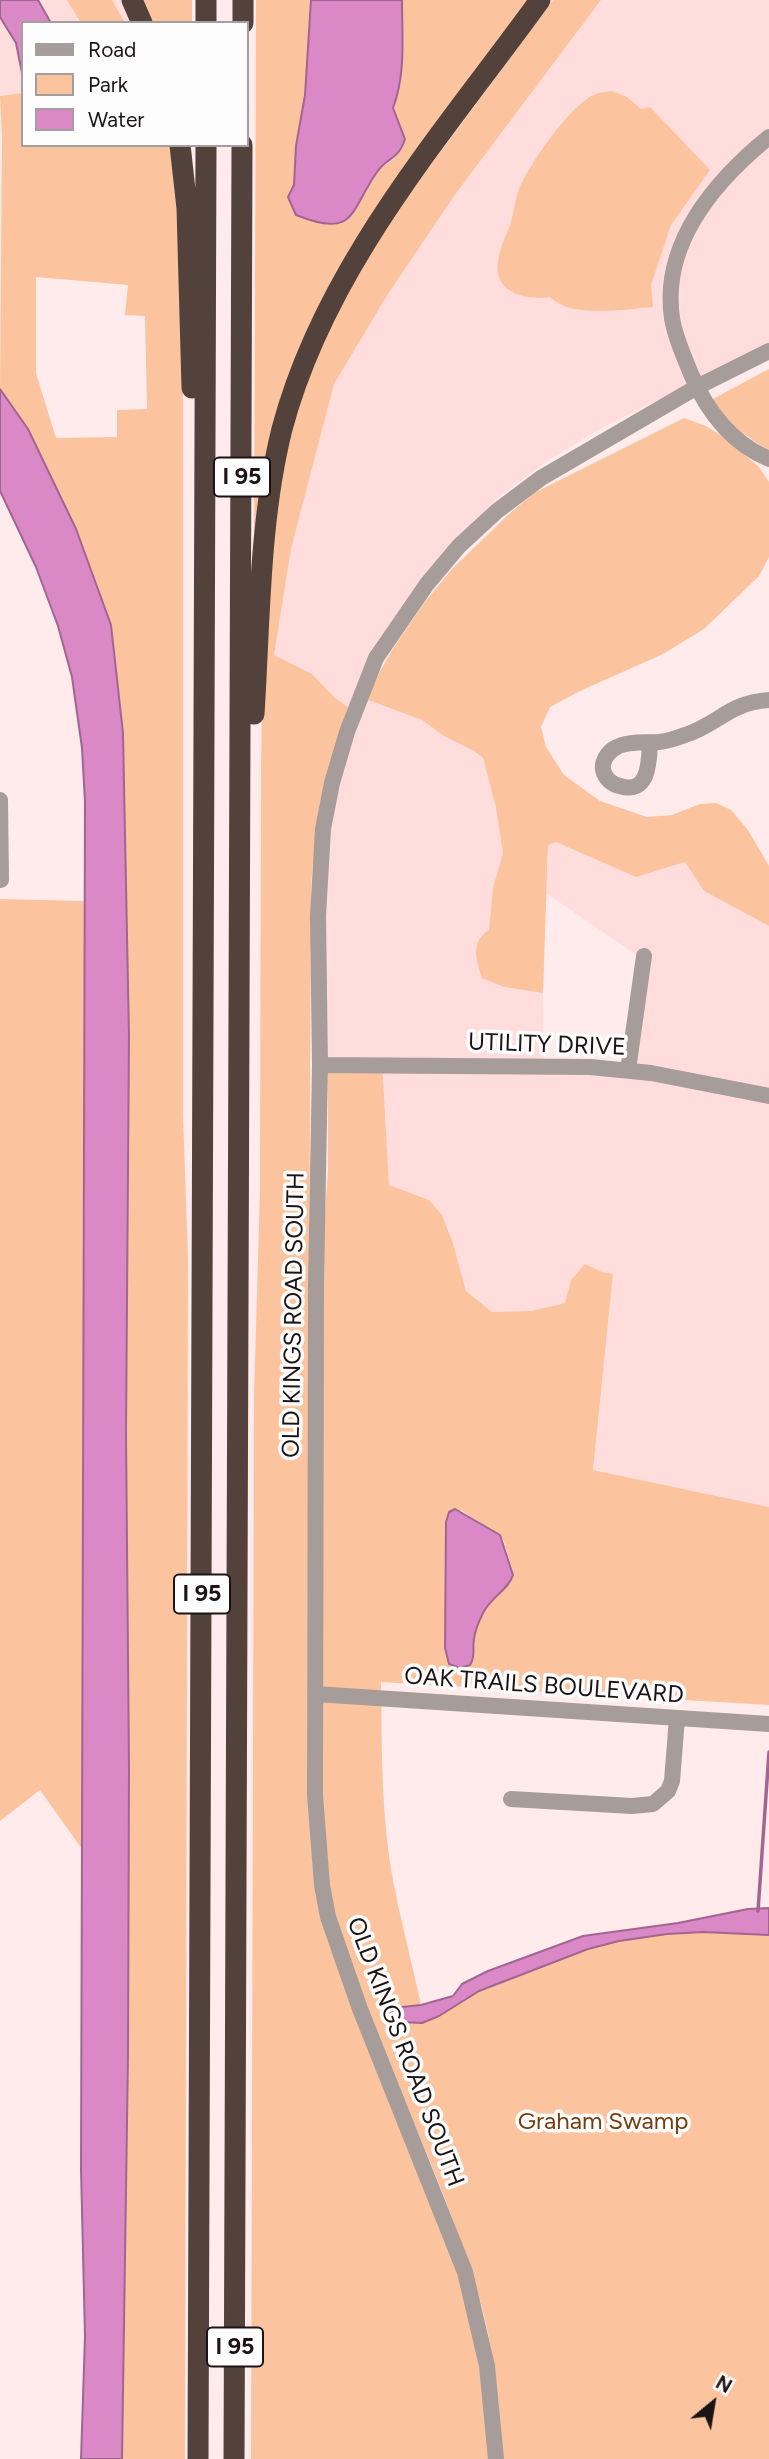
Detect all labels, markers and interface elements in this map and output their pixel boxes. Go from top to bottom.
legend [21,21,248,147]
text: Road [88,37,136,62]
text: Park [88,72,128,97]
text: Water [88,107,144,132]
road number: I 95 [214,457,270,496]
street label: UTILITY DRIVE [468,1028,626,1062]
street label: OLD KINGS ROAD SOUTH [277,1172,311,1458]
road number: I 95 [174,1574,230,1614]
street label: OAK TRAILS BOULEVARD [403,1662,685,1710]
street label: OLD KINGS ROAD SOUTH [340,1913,470,2191]
park label: Graham Swamp [518,2108,688,2136]
road number: I 95 [207,2328,263,2366]
north arrow [678,2368,748,2438]
text: N [712,2371,736,2398]

